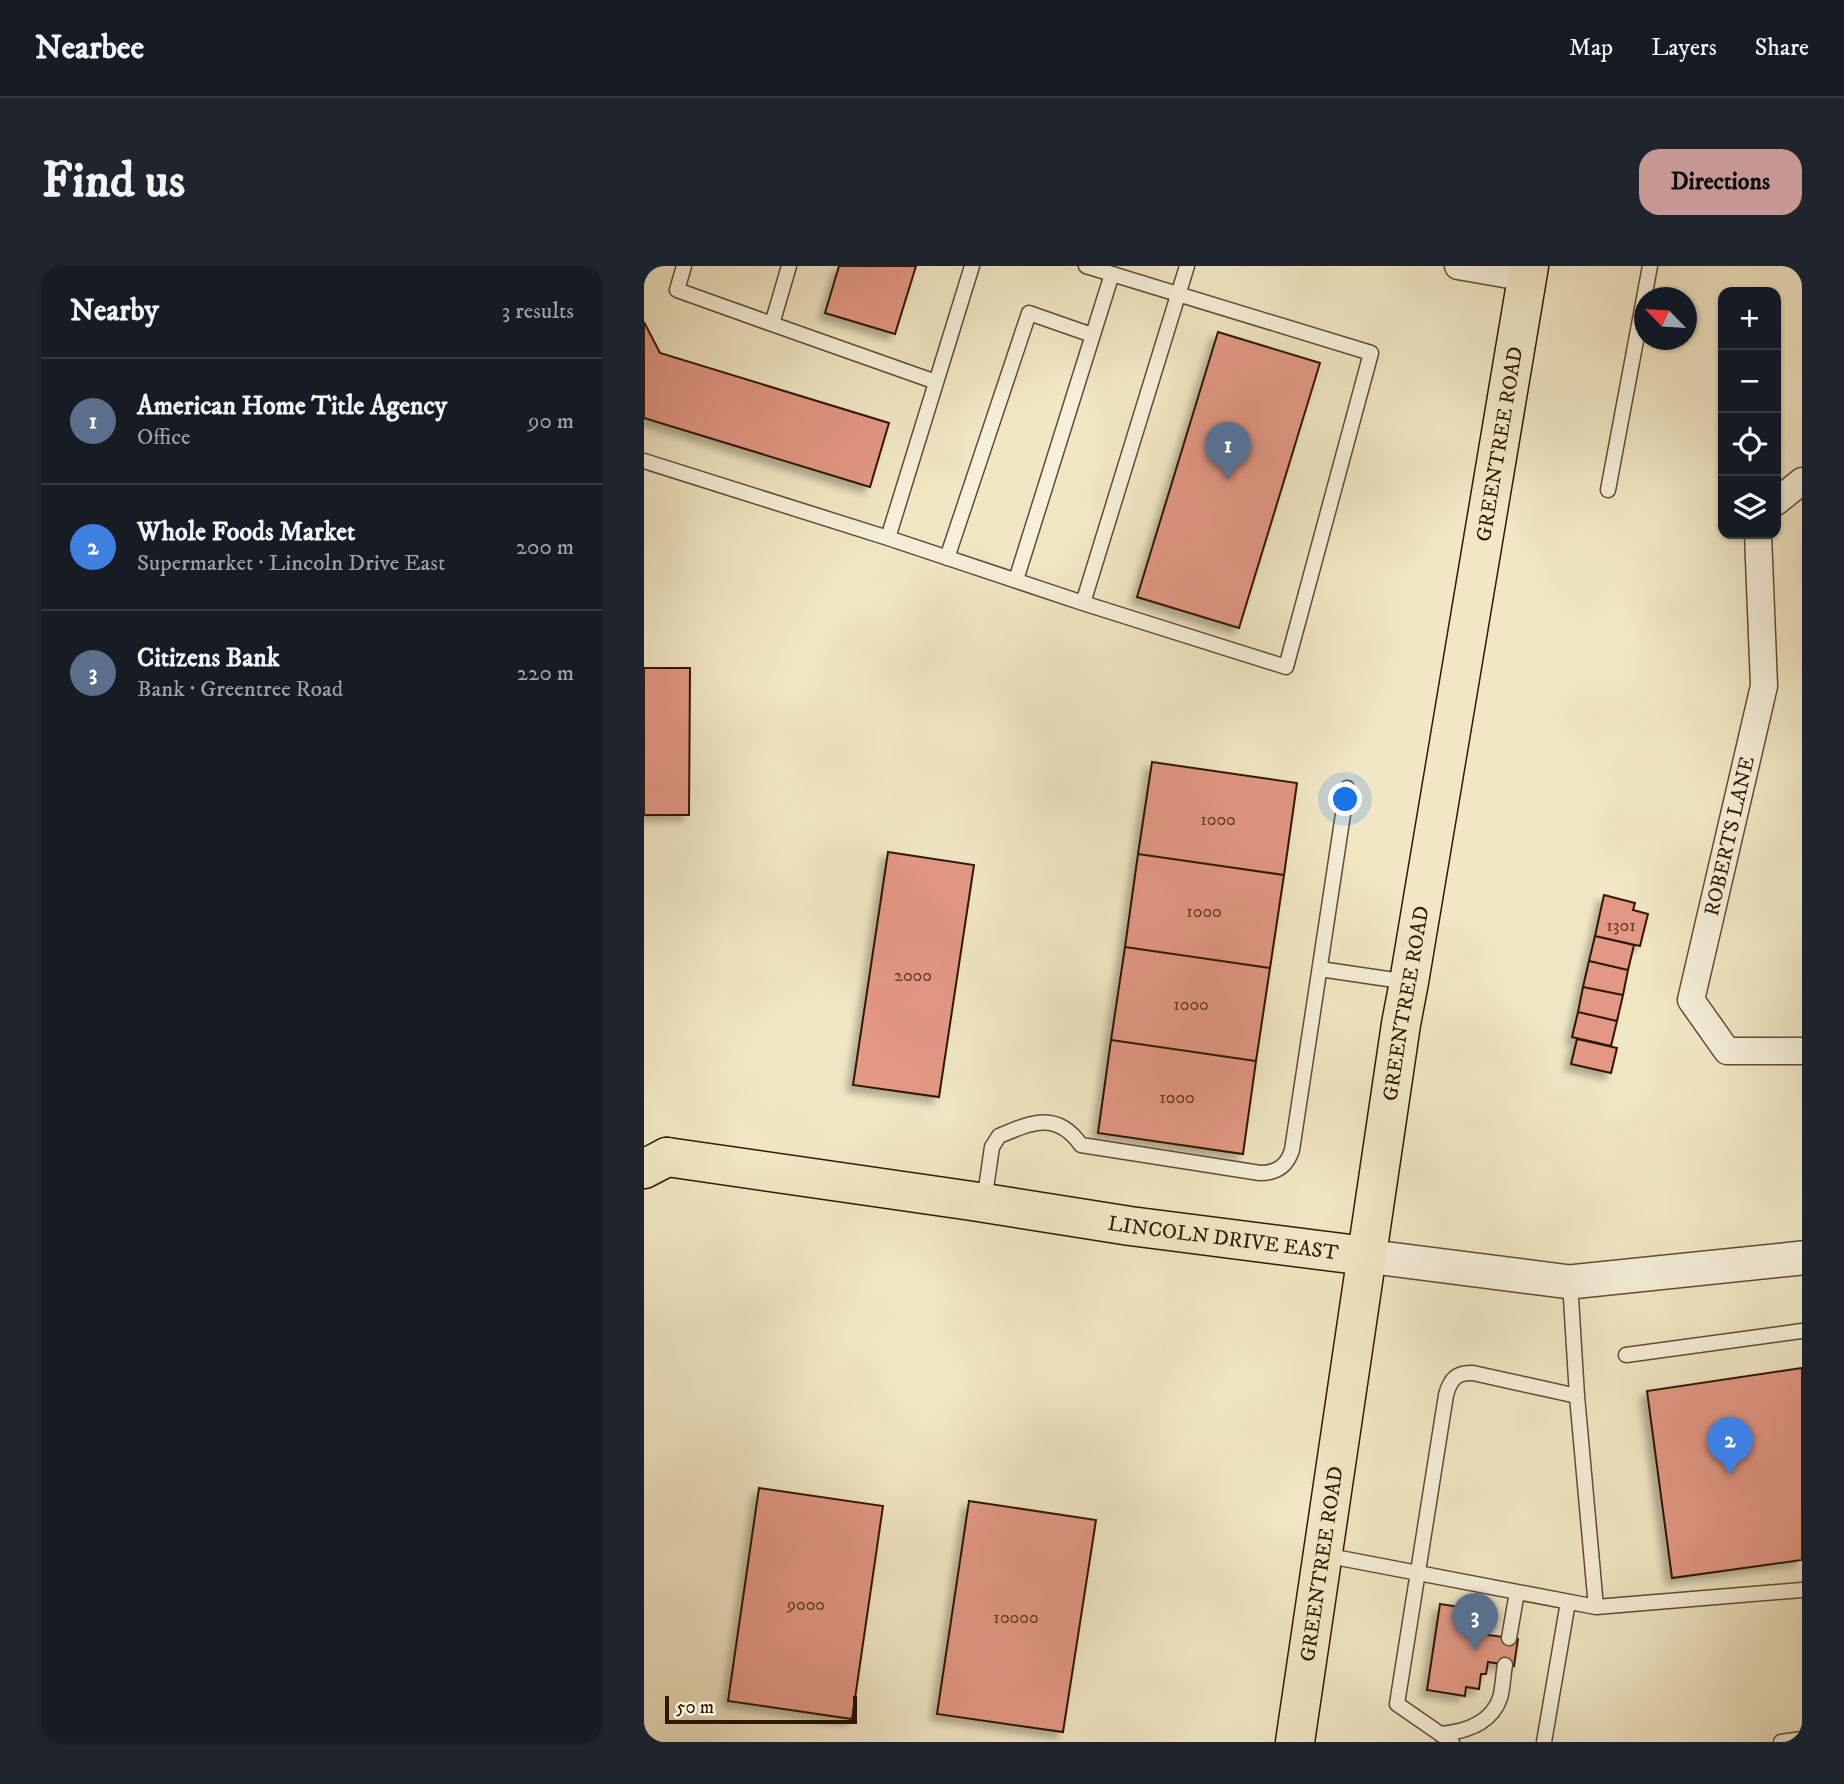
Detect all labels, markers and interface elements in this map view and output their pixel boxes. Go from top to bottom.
text: Nearbee [35,28,144,69]
text: Map [1569,33,1613,63]
text: Layers [1651,33,1717,63]
text: Share [1755,33,1809,63]
button: Directions [1639,149,1802,215]
text: Find us [42,151,185,213]
north arrow [1634,287,1697,350]
map controls [1718,287,1781,539]
button: + [1718,287,1781,350]
text: Nearby [70,293,159,330]
text: 3 results [502,297,574,326]
street label: GREENTREE ROAD [1471,345,1529,544]
button: − [1718,350,1781,413]
text: American Home Title Agency [137,390,447,423]
text: 1 [89,407,97,436]
text: 90 m [528,407,574,436]
button: locate [1718,413,1781,476]
pin: 1 [1205,422,1251,480]
text: Office [137,423,191,452]
button: layers [1718,476,1781,539]
text: Whole Foods Market [137,516,355,549]
text: 2 [87,533,99,562]
text: 200 m [516,533,574,562]
text: Supermarket · Lincoln Drive East [137,549,445,578]
text: Citizens Bank [137,642,280,675]
text: 3 [89,659,97,688]
text: 220 m [517,659,574,688]
text: Bank · Greentree Road [137,675,343,704]
street label: ROBERTS LANE [1699,754,1761,919]
your location [1328,782,1362,816]
house number: 1000 [1200,809,1236,831]
house number: 1000 [1186,901,1222,923]
street label: GREENTREE ROAD [1378,904,1436,1103]
house number: 1301 [1606,915,1636,937]
house number: 2000 [894,965,932,987]
house number: 1000 [1173,994,1209,1016]
house number: 1000 [1159,1087,1195,1109]
street label: LINCOLN DRIVE EAST [1106,1211,1340,1266]
pin: 2 [1707,1417,1753,1475]
street label: GREENTREE ROAD [1295,1465,1350,1664]
pin: 3 [1452,1593,1498,1651]
house number: 9000 [786,1594,825,1616]
house number: 10000 [993,1607,1039,1629]
scale bar [665,1693,858,1725]
text: 50 m [676,1696,714,1719]

